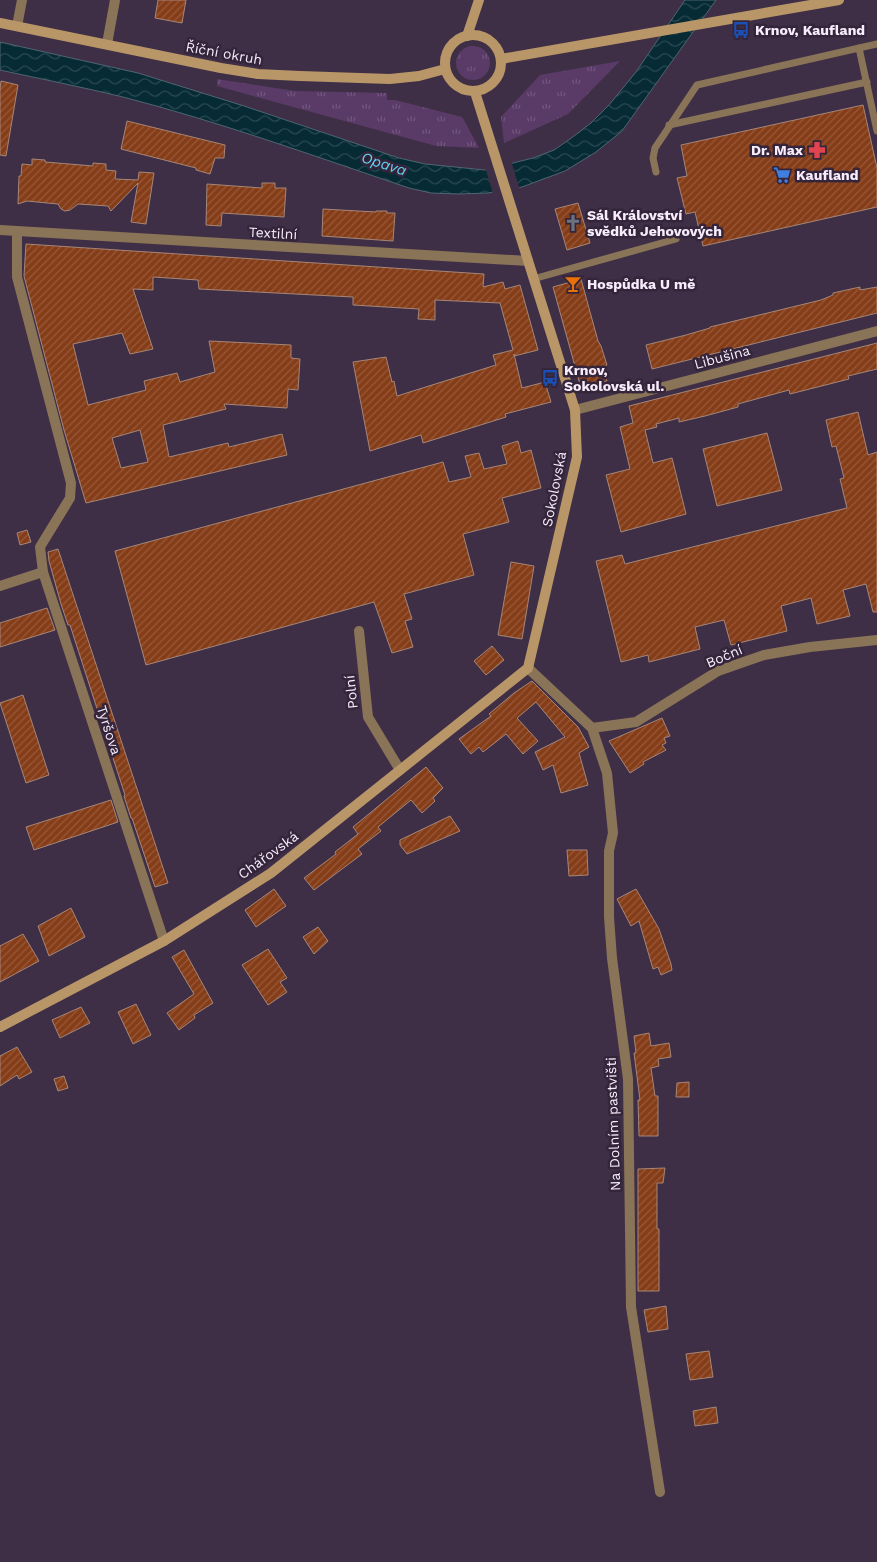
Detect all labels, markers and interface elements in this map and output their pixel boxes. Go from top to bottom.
bus stop icon: Krnov, Kaufland [731,20,751,40]
place label: Krnov, Kaufland [755,22,865,38]
street label: Říční okruh [185,38,263,68]
pharmacy icon: Dr. Max [807,140,827,160]
place label: Dr. Max [751,142,804,158]
water label: Opava [359,148,409,180]
supermarket icon: Kaufland [772,165,792,185]
place label: Kaufland [796,167,858,183]
place label: Sál Království svědků Jehovových [587,207,722,239]
church icon: Sál Království svědků Jehovových [563,213,583,233]
street label: Textilní [248,224,298,242]
bar icon: Hospůdka U mě [563,274,583,294]
place label: Hospůdka U mě [587,276,695,292]
street label: Libušina [692,342,752,372]
place label: Krnov, Sokolovská ul. [564,362,664,394]
bus stop icon: Krnov, Sokolovská ul. [540,368,560,388]
street label: Sokolovská [539,450,569,528]
street label: Boční [703,641,745,671]
street label: Polní [341,674,361,709]
street label: Tyršova [94,703,124,757]
street label: Chářovská [235,828,301,882]
street label: Na Dolním pastvišti [603,1057,623,1191]

